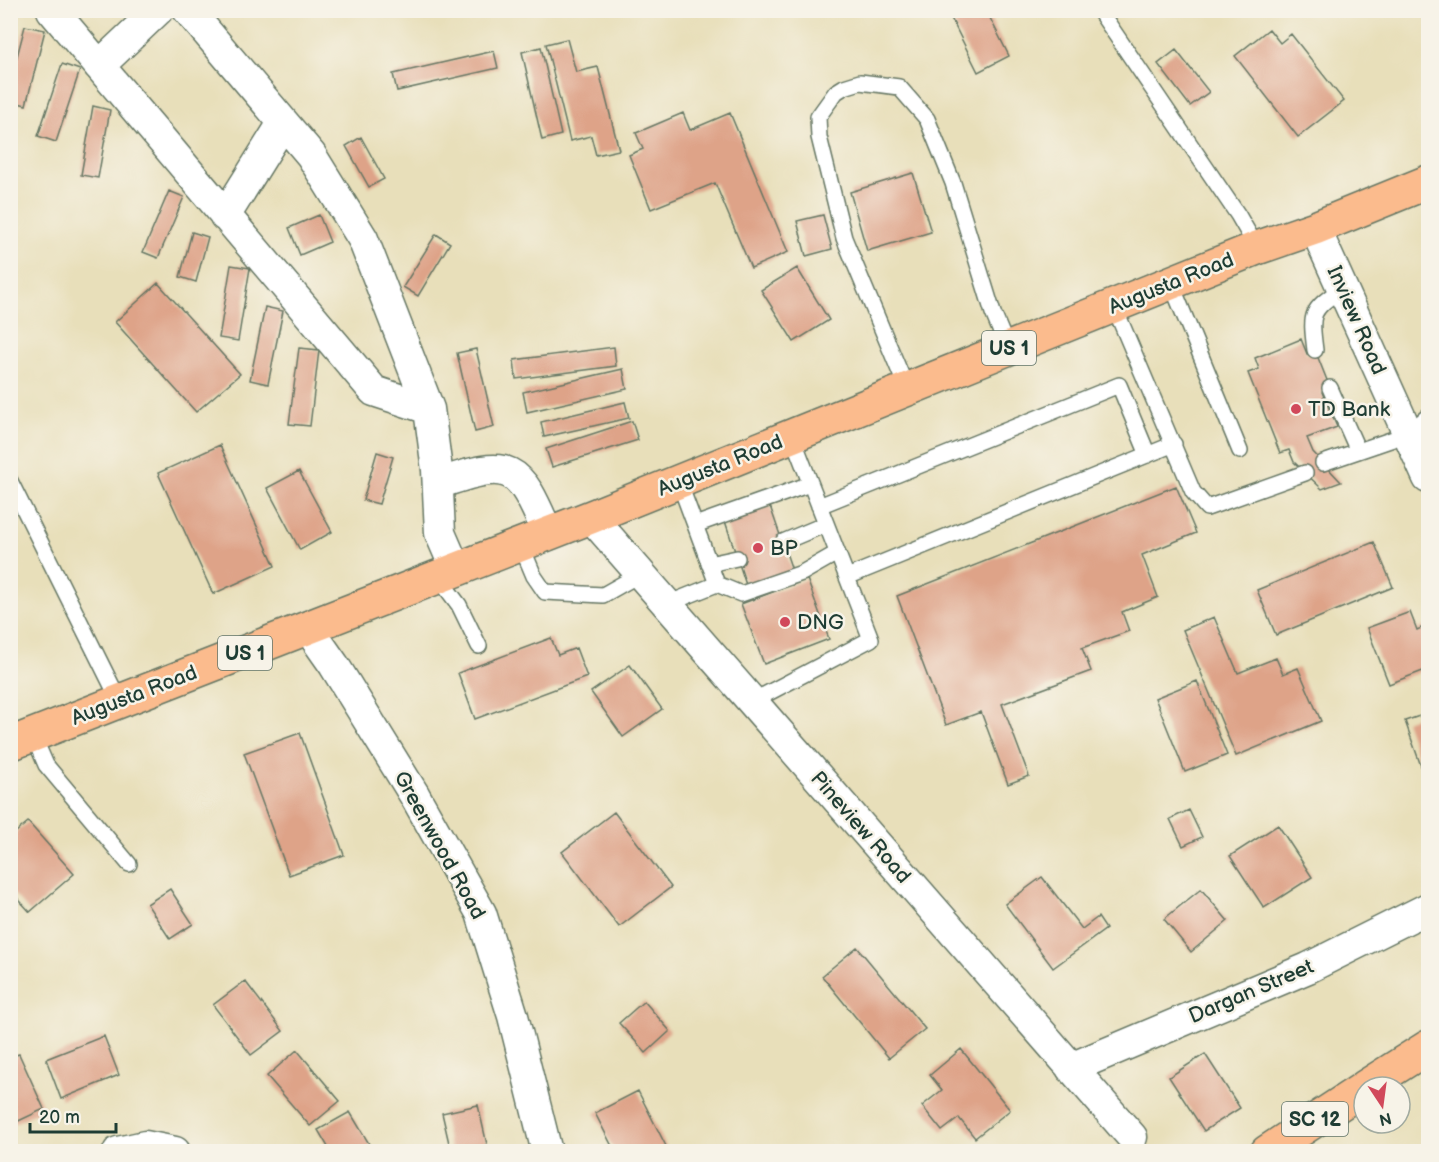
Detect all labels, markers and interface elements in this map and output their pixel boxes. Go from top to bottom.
street label: Augusta Road [1105,247,1237,320]
street label: Inview Road [1321,262,1392,378]
road number: US 1 [982,331,1036,365]
place label: TD Bank [1308,397,1391,422]
marker: TD Bank [1289,402,1303,416]
street label: Augusta Road [654,429,786,502]
place label: BP [770,536,798,561]
marker: BP [751,541,765,555]
place label: DNG [797,610,844,635]
marker: DNG [778,615,792,629]
road number: US 1 [218,636,272,670]
street label: Augusta Road [68,660,201,731]
street label: Pineview Road [805,766,916,888]
street label: Greenwood Road [388,767,491,924]
street label: Dargan Street [1185,954,1318,1029]
north arrow [1352,1075,1412,1135]
scale bar [30,1096,116,1134]
road number: SC 12 [1282,1102,1348,1136]
text: 20 m [39,1107,80,1128]
text: N [1377,1108,1393,1129]

